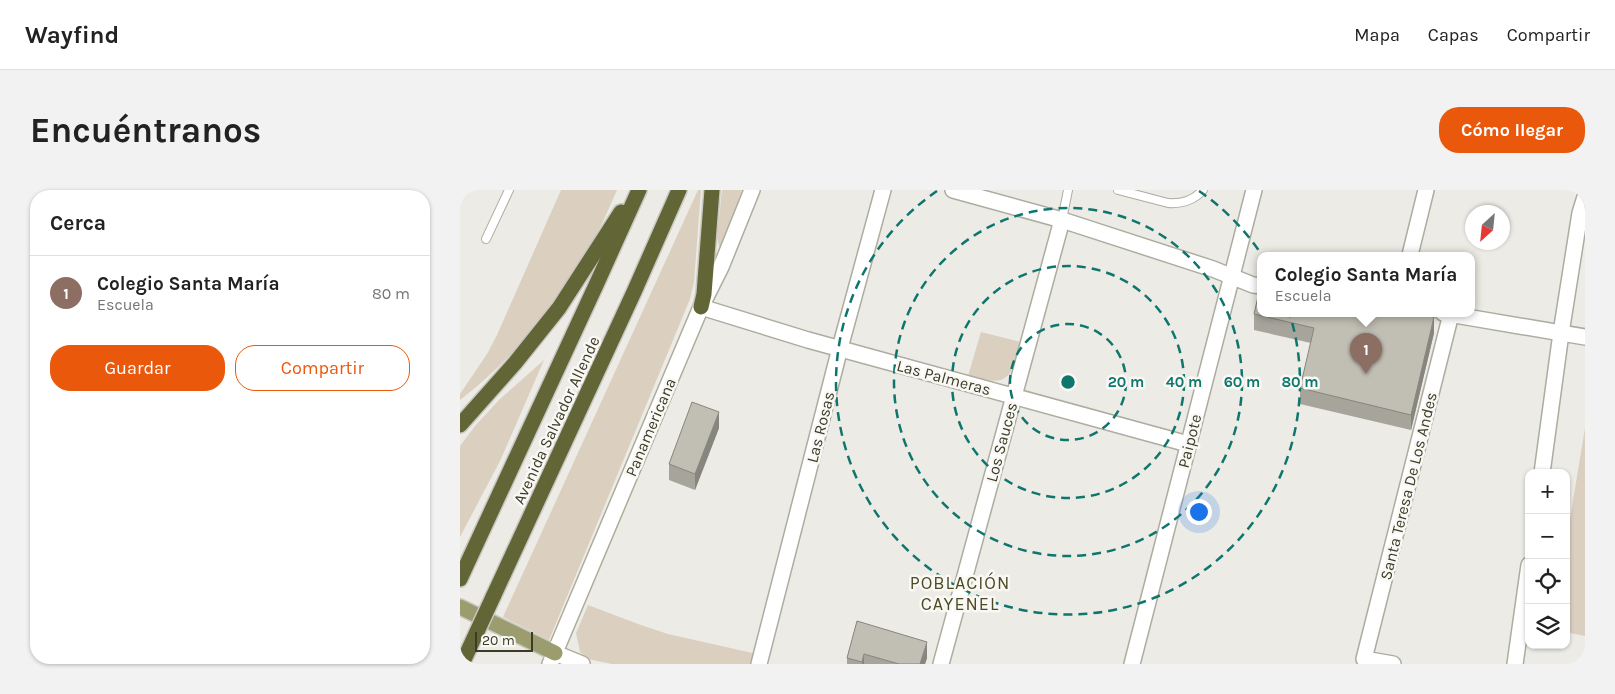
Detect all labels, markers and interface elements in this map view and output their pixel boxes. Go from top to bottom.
text: Wayfind [25,21,119,49]
text: Mapa [1354,24,1400,46]
text: Capas [1428,24,1479,46]
text: Compartir [1507,24,1590,46]
button: Cómo llegar [1439,107,1585,153]
text: Encuéntranos [30,110,261,151]
north arrow [1465,205,1510,250]
text: Cerca [50,211,106,235]
popup [1257,252,1475,317]
text: Colegio Santa María [1275,264,1457,286]
text: Colegio Santa María [97,273,280,295]
text: 1 [63,284,69,303]
text: 80 m [372,284,410,303]
text: Escuela [1275,286,1332,305]
text: Escuela [97,295,154,314]
street label: Avenida Salvador Allende [509,333,604,507]
pin: 1 [1350,333,1382,374]
button: Guardar [50,345,225,391]
button: Compartir [235,345,410,391]
street label: Las Palmeras [895,356,993,399]
centre of rings [1059,373,1077,391]
text: 20 m [1108,373,1144,391]
text: 40 m [1166,373,1202,391]
text: 60 m [1224,373,1260,391]
text: 80 m [1281,373,1319,391]
street label: Panamericana [621,375,680,479]
street label: Las Rosas [802,390,838,465]
street label: Santa Teresa De Los Andes [1376,390,1441,582]
street label: Los Sauces [982,400,1021,484]
street label: Paipote [1174,412,1205,470]
map controls [1525,469,1570,649]
button: + [1525,469,1570,514]
your location [1186,499,1212,525]
button: − [1525,514,1570,559]
button: locate [1525,559,1570,604]
district label: POBLACIÓN CAYENEL [910,571,1010,615]
button: layers [1525,604,1570,649]
scale bar [475,629,532,652]
text: 20 m [482,632,515,649]

